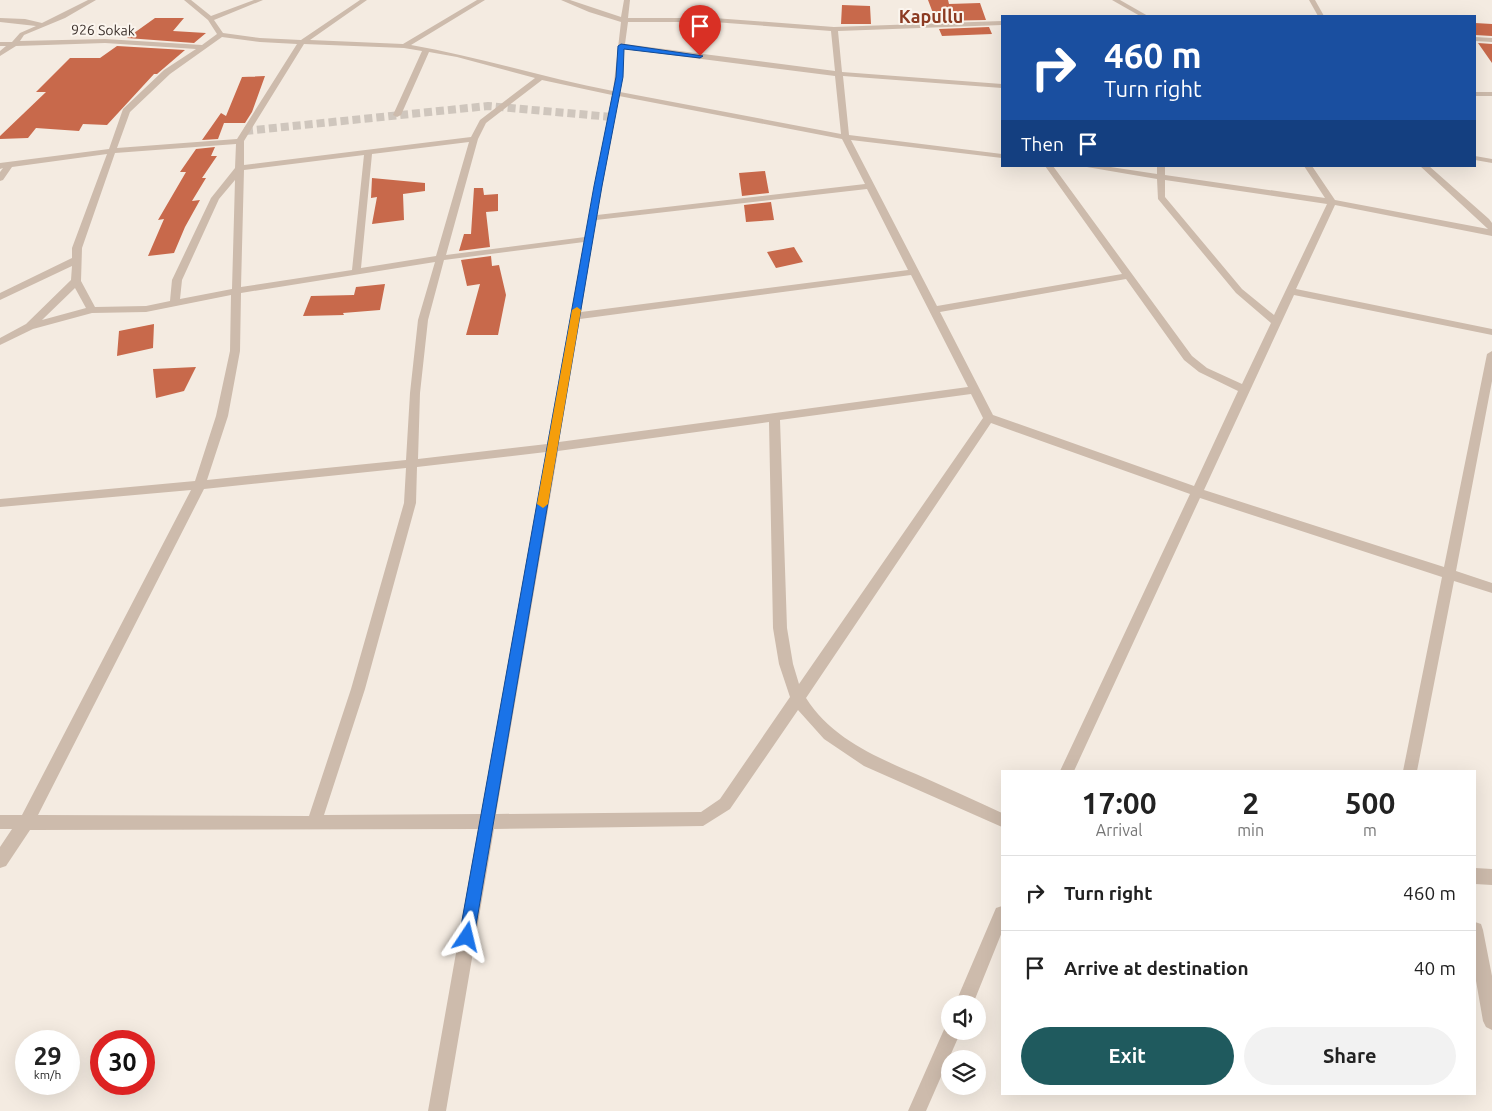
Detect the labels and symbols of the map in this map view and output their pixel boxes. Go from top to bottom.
pin [679,5,721,56]
district label: Kapullu [899,6,963,26]
street label: 926 Sokak [71,21,135,39]
position arrow [440,910,492,962]
speed limit sign: 30 [90,1030,155,1095]

